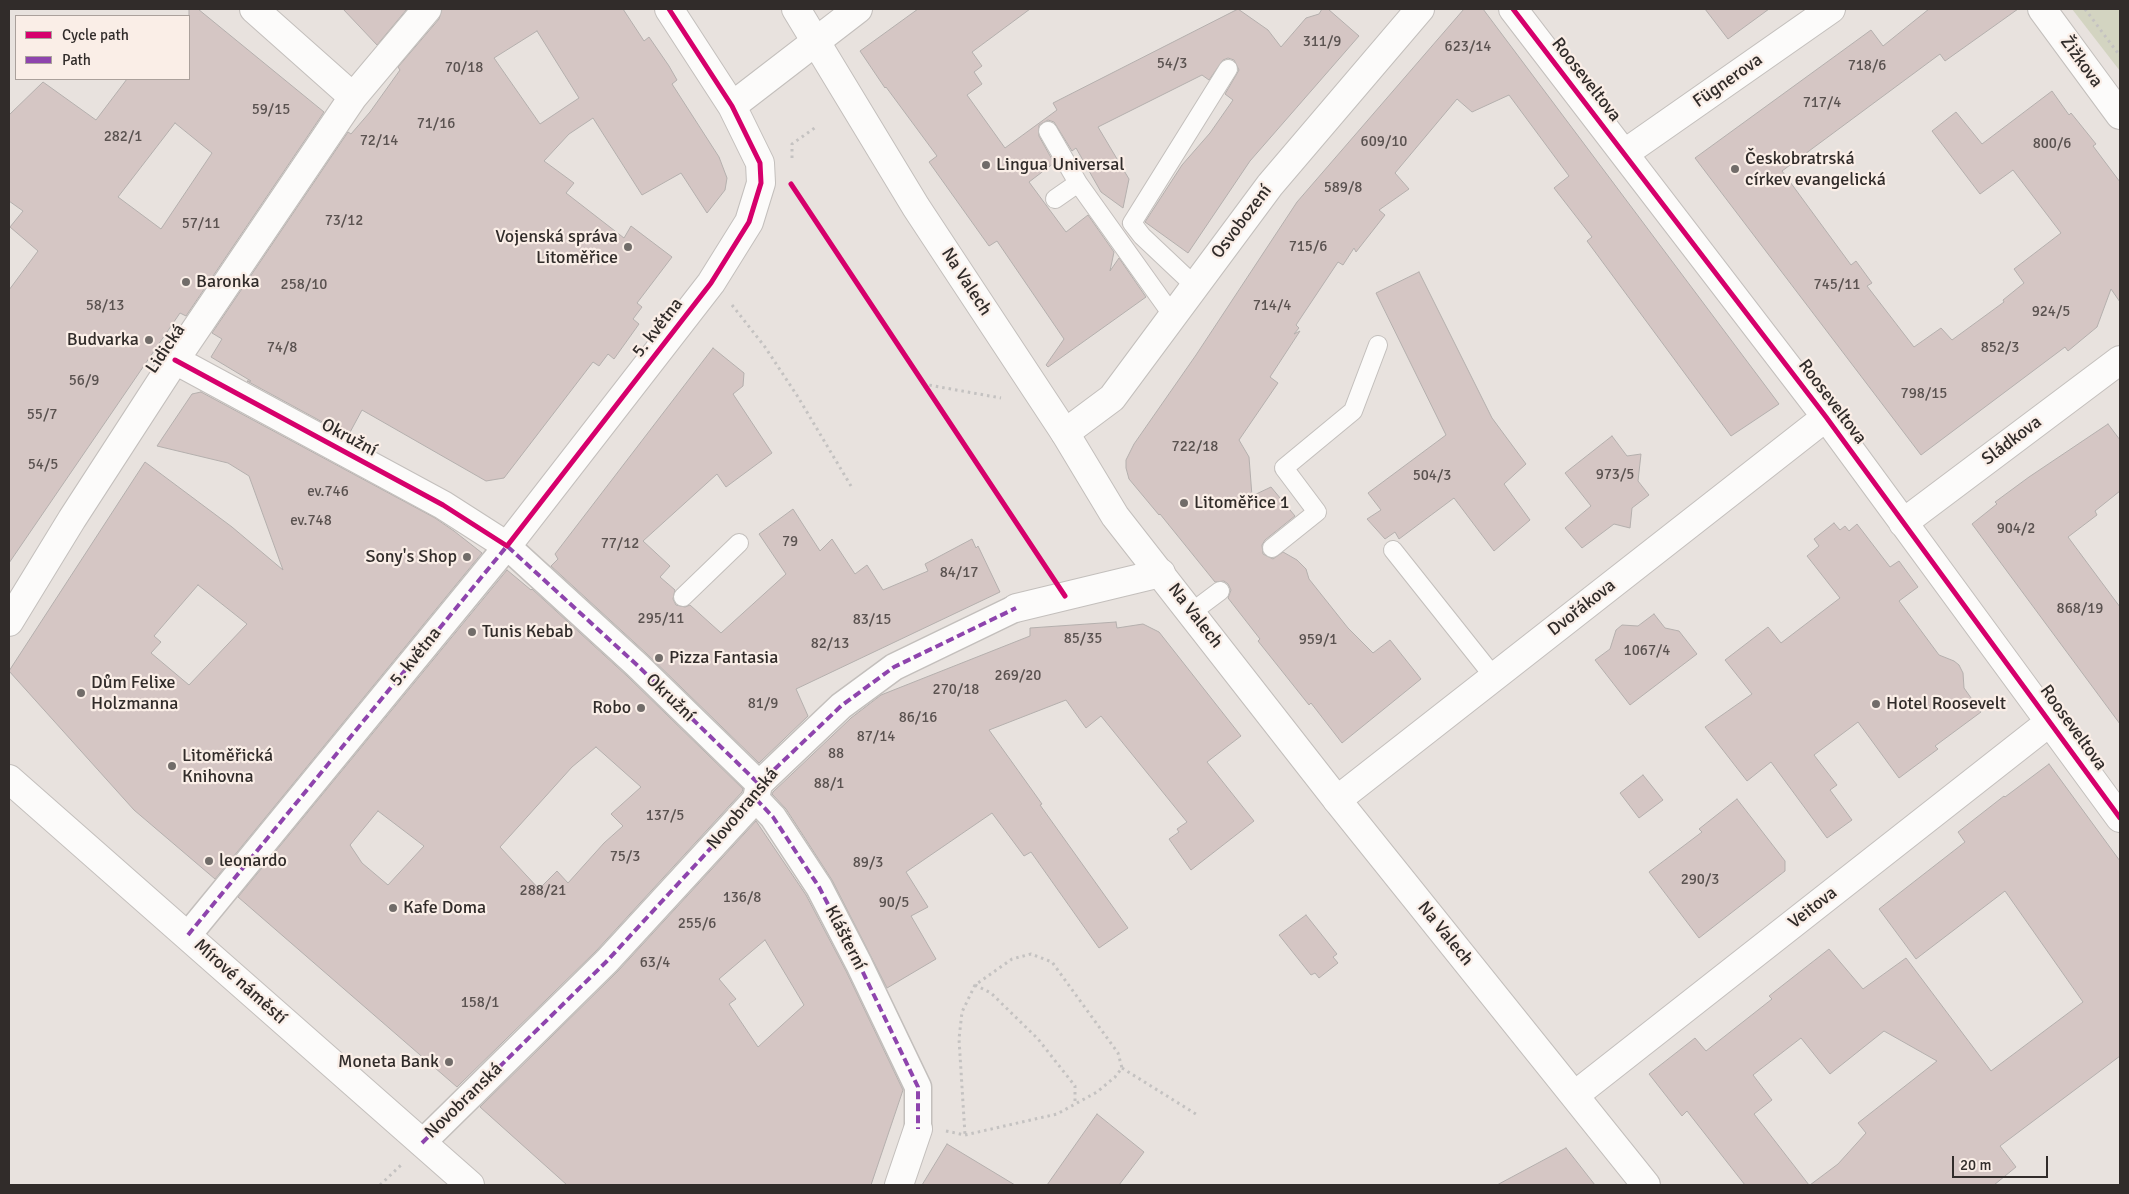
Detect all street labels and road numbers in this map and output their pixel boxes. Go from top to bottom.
street label: Žižkova [2055,32,2107,92]
street label: Rooseveltova [1547,34,1625,126]
street label: Fügnerova [1689,49,1767,113]
street label: Osvobození [1207,181,1277,263]
street label: Na Valech [936,244,996,320]
street label: 5. května [628,294,688,362]
street label: Lidická [142,320,190,378]
street label: Rooseveltova [1793,355,1871,449]
street label: Sládkova [1978,412,2046,470]
street label: Okružní [317,414,381,462]
street label: Dvořákova [1544,575,1620,641]
street label: Na Valech [1163,579,1227,653]
street label: 5. května [386,623,446,691]
street label: Okružní [641,669,699,727]
street label: Rooseveltova [2035,681,2111,775]
street label: Novobranská [703,764,783,854]
street label: Veitova [1784,882,1842,934]
street label: Na Valech [1413,897,1477,971]
street label: Klášterní [820,902,870,974]
street label: Mírové náměstí [189,935,291,1029]
street label: Novobranská [421,1059,507,1143]

